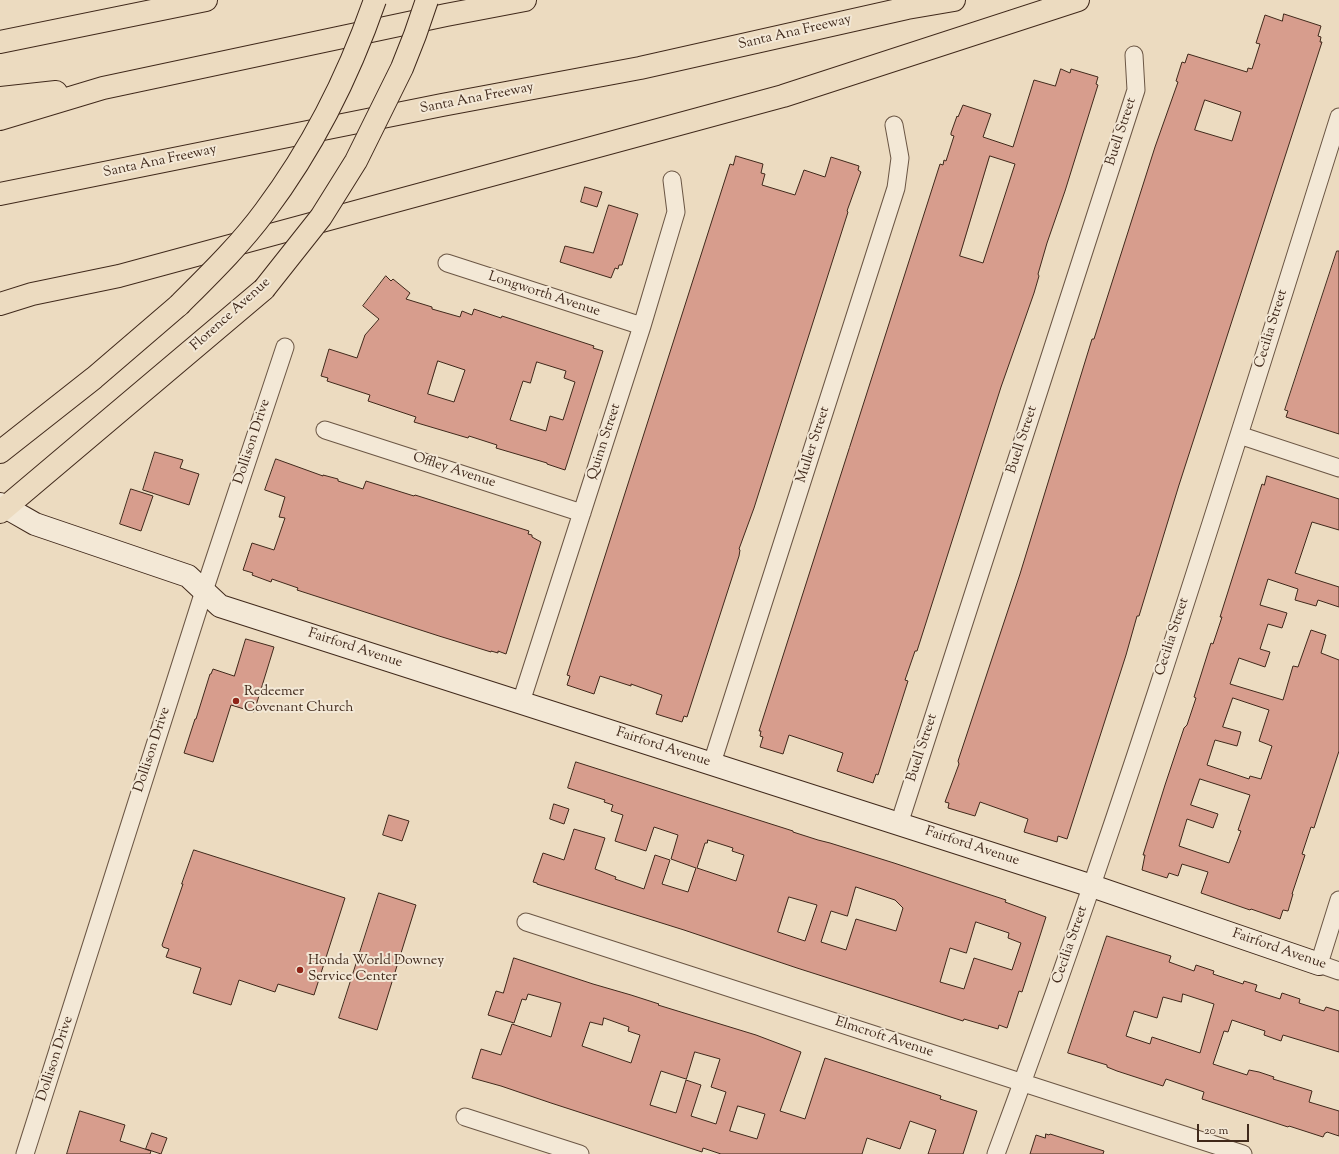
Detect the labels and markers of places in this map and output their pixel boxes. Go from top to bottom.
place label: Redeemer Covenant Church [244,685,353,718]
marker: Redeemer Covenant Church [231,696,241,706]
place label: Honda World Downey Service Center [308,954,444,986]
marker: Honda World Downey Service Center [295,965,305,975]

